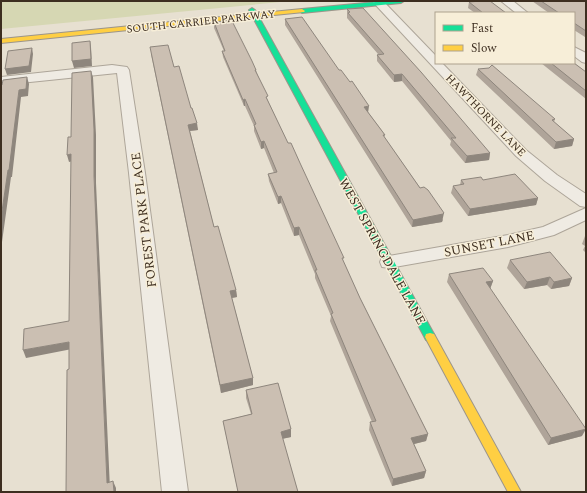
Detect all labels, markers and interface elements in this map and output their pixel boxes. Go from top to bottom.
street label: SOUTH CARRIER PARKWAY [126,5,276,38]
legend [435,12,575,64]
text: Fast [471,19,493,38]
text: Slow [471,39,497,58]
street label: HAWTHORNE LANE [442,70,530,161]
street label: FOREST PARK PLACE [126,151,162,289]
street label: WEST SPRINGDALE LANE [333,174,431,329]
street label: SUNSET LANE [442,225,536,263]

